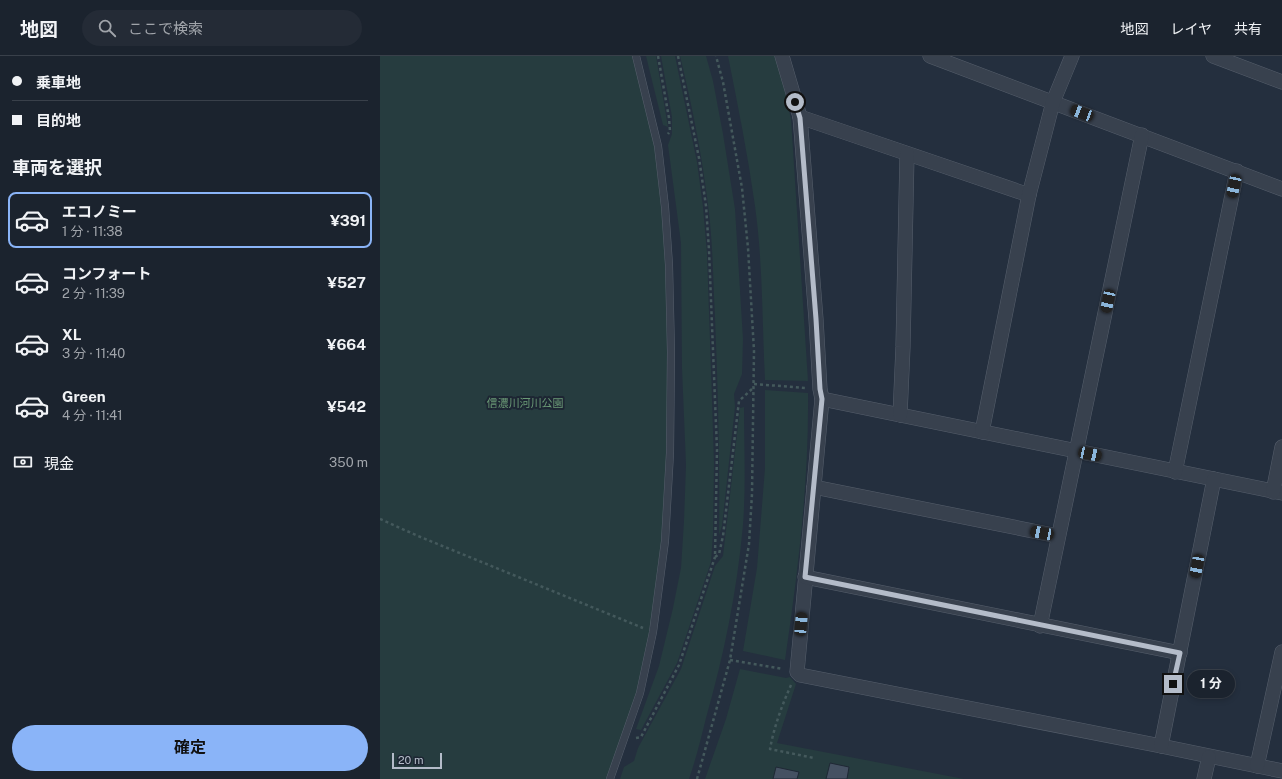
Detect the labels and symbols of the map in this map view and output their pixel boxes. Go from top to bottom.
route start [786,93,804,111]
car [1069,103,1095,123]
car [1226,173,1242,199]
car [1100,288,1116,314]
park label: 信濃川河川公園 [487,397,564,409]
car [1077,446,1103,462]
car [1029,525,1055,541]
car [1189,553,1205,579]
car [794,612,808,636]
callout: 1 分 [1187,670,1235,698]
route end [1164,675,1182,693]
scale bar [392,751,442,770]

